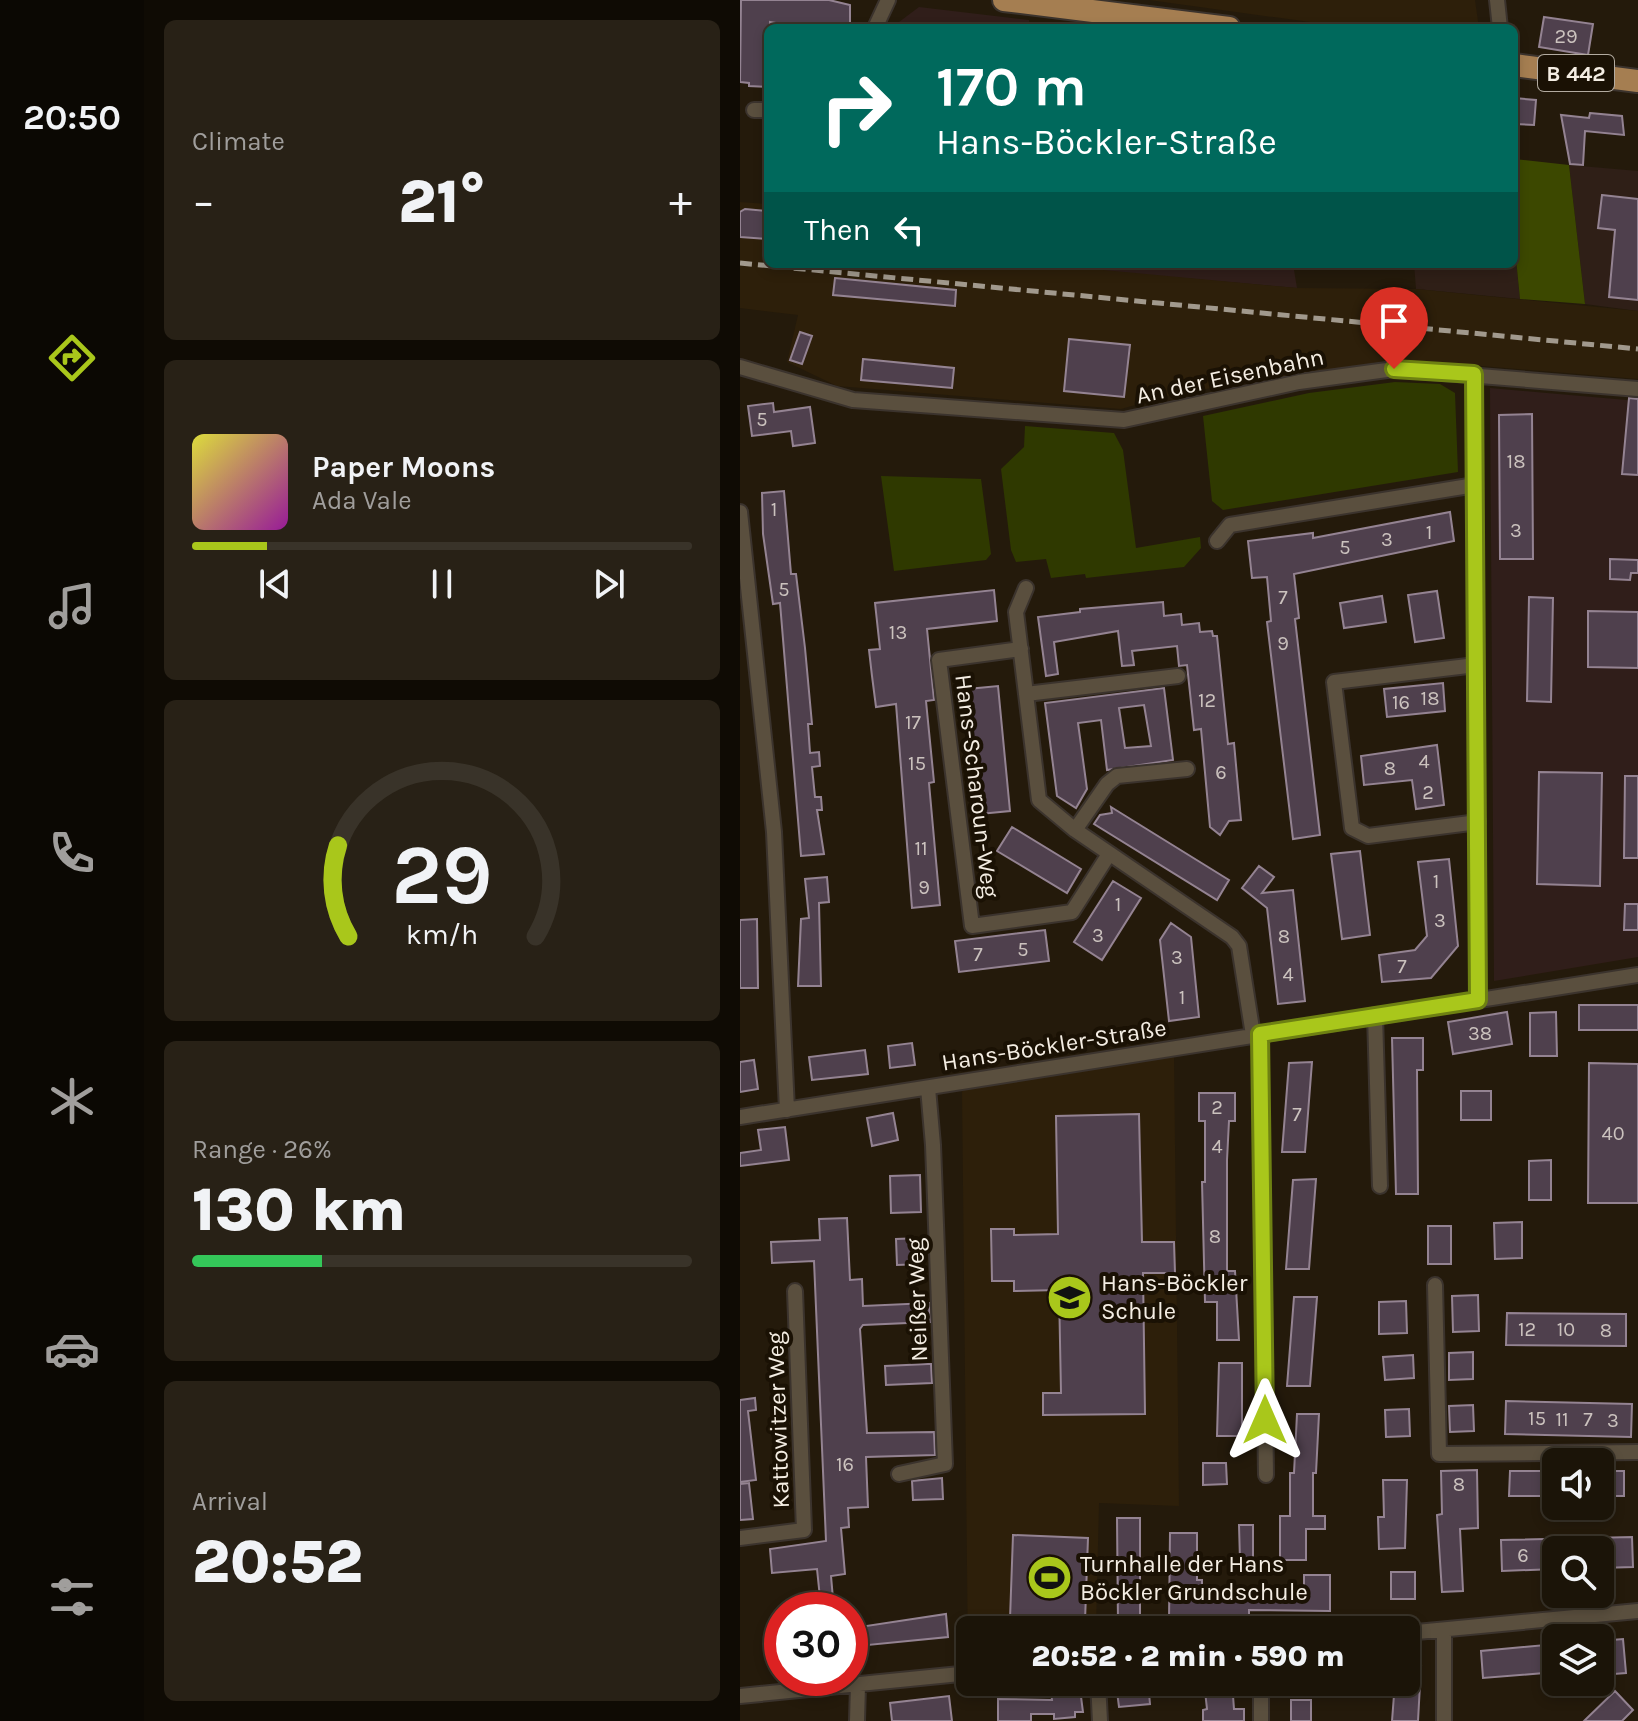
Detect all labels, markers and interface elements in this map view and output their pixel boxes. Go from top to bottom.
house number: 29 [1554,25,1578,48]
text: 170 m [936,54,1087,119]
road number: B 442 [1538,55,1614,91]
icon: right [804,56,908,160]
text: 20:50 [23,96,121,138]
text: Hans-Böckler-Straße [936,121,1277,163]
text: Climate [192,126,285,157]
text: 21° [398,167,486,237]
text: − [192,176,215,227]
text: + [669,176,692,227]
icon: left [887,208,931,252]
text: Then [804,212,871,248]
pin [1360,287,1428,369]
icon: arrive [1372,299,1416,343]
icon: directions [44,330,100,386]
street label: An der Eisenbahn [1134,342,1326,410]
house number: 5 [756,408,768,431]
text: Paper Moons [312,449,495,485]
house number: 18 [1507,450,1525,473]
text: Ada Vale [312,485,412,516]
house number: 1 [771,498,777,521]
house number: 3 [1510,519,1522,542]
house number: 1 [1426,521,1432,544]
house number: 3 [1381,528,1393,551]
house number: 5 [1339,536,1351,559]
icon: previous [253,562,297,606]
icon: pause [420,562,464,606]
icon: next [587,562,631,606]
icon: music [44,578,100,634]
house number: 5 [778,578,790,601]
house number: 7 [1278,586,1288,609]
house number: 13 [889,621,907,644]
house number: 9 [1277,632,1289,655]
street label: Hans-Scharoun-Weg [949,673,1005,900]
house number: 18 [1421,687,1439,710]
house number: 12 [1198,689,1216,712]
house number: 16 [1392,691,1410,714]
house number: 17 [905,711,922,734]
house number: 4 [1418,750,1430,773]
house number: 15 [908,752,926,775]
house number: 8 [1384,757,1396,780]
house number: 6 [1215,761,1227,784]
house number: 2 [1422,781,1434,804]
icon: phone [44,825,100,881]
text: 29 [391,826,493,923]
house number: 11 [914,837,928,860]
house number: 1 [1433,870,1439,893]
house number: 9 [918,876,930,899]
house number: 1 [1115,893,1121,916]
house number: 3 [1434,909,1446,932]
text: km/h [406,918,478,951]
house number: 3 [1092,924,1104,947]
house number: 8 [1278,925,1290,948]
house number: 5 [1017,938,1029,961]
house number: 7 [973,943,983,966]
house number: 3 [1171,946,1183,969]
house number: 7 [1397,955,1407,978]
house number: 4 [1282,963,1294,986]
house number: 1 [1179,986,1185,1009]
street label: Hans-Böckler-Straße [940,1013,1168,1077]
house number: 38 [1468,1022,1492,1045]
icon: climate [44,1073,100,1129]
house number: 2 [1211,1096,1223,1119]
house number: 7 [1292,1103,1302,1126]
house number: 40 [1601,1122,1625,1145]
text: Range · 26% [192,1134,332,1165]
house number: 4 [1211,1135,1223,1158]
text: 130 km [192,1175,406,1245]
house number: 8 [1209,1225,1221,1248]
street label: Neißer Weg [901,1237,933,1362]
place label: Hans-Böckler Schule [1101,1269,1248,1325]
school or university icon: Hans-Böckler Schule [1046,1273,1094,1321]
house number: 12 [1518,1318,1536,1341]
house number: 10 [1557,1318,1575,1341]
house number: 8 [1600,1319,1612,1342]
icon: car [44,1321,100,1377]
street label: Kattowitzer Weg [761,1331,795,1509]
position arrow [1223,1378,1307,1462]
house number: 15 [1528,1407,1546,1430]
house number: 11 [1555,1408,1569,1431]
house number: 7 [1583,1408,1593,1431]
house number: 3 [1607,1409,1619,1432]
map controls [1542,1448,1614,1696]
button: sound [1542,1448,1614,1520]
house number: 16 [836,1453,854,1476]
house number: 8 [1453,1473,1465,1496]
text: Arrival [192,1486,268,1517]
text: 20:52 [192,1527,363,1597]
button: search [1542,1536,1614,1608]
house number: 6 [1517,1544,1529,1567]
place label: Turnhalle der Hans Böckler Grundschule [1080,1550,1308,1606]
sports icon: Turnhalle der Hans Böckler Grundschule [1025,1554,1073,1602]
icon: filters [44,1569,100,1625]
speed limit sign: 30 [764,1592,868,1696]
button: layers [1542,1624,1614,1696]
text: 20:52 · 2 min · 590 m [1031,1638,1345,1674]

